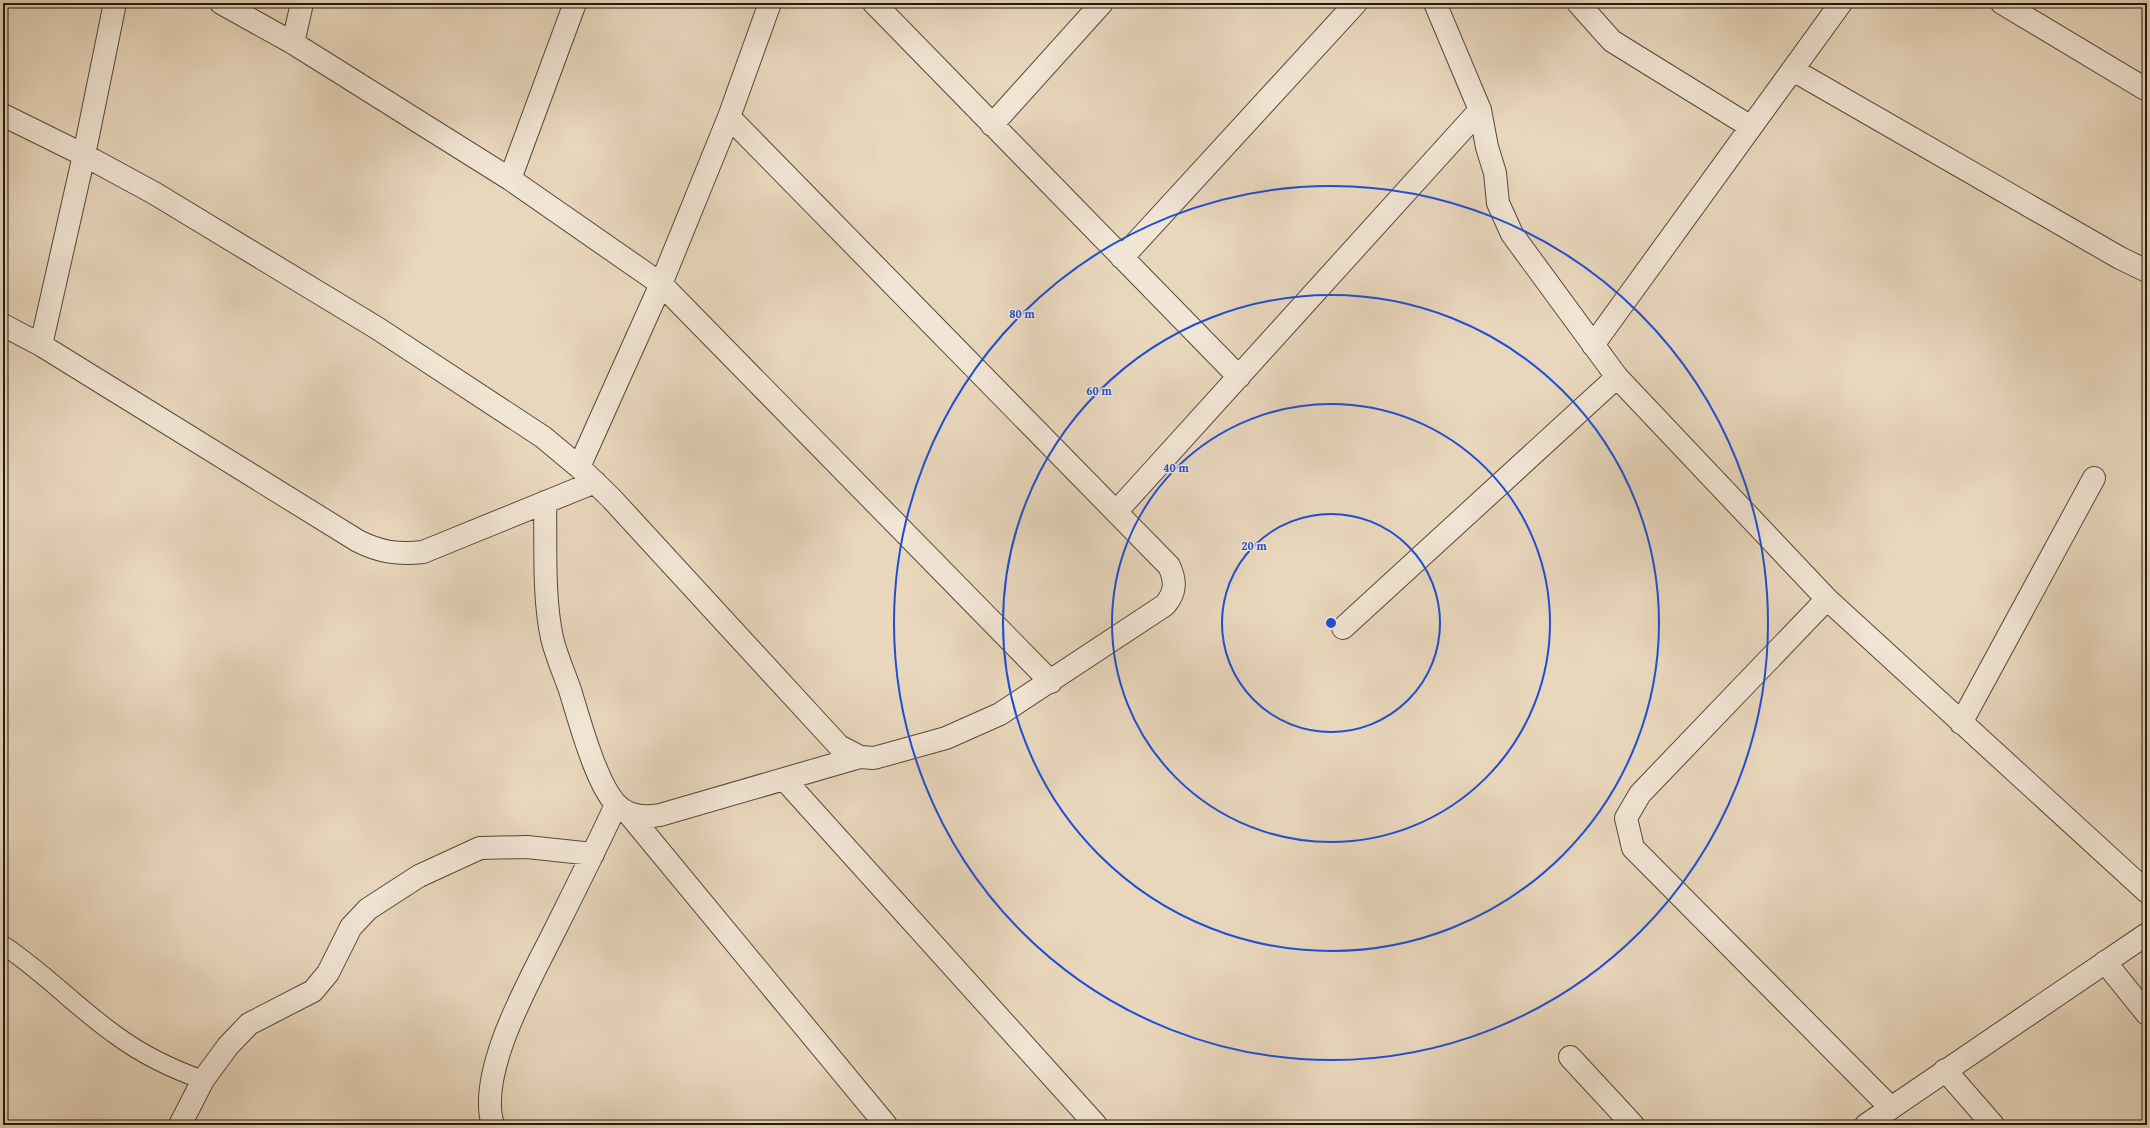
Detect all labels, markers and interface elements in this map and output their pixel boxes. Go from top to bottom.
text: 80 m [1009,305,1035,322]
text: 60 m [1086,382,1112,399]
text: 40 m [1163,459,1189,476]
text: 20 m [1241,537,1267,554]
centre of rings [1324,616,1338,630]

